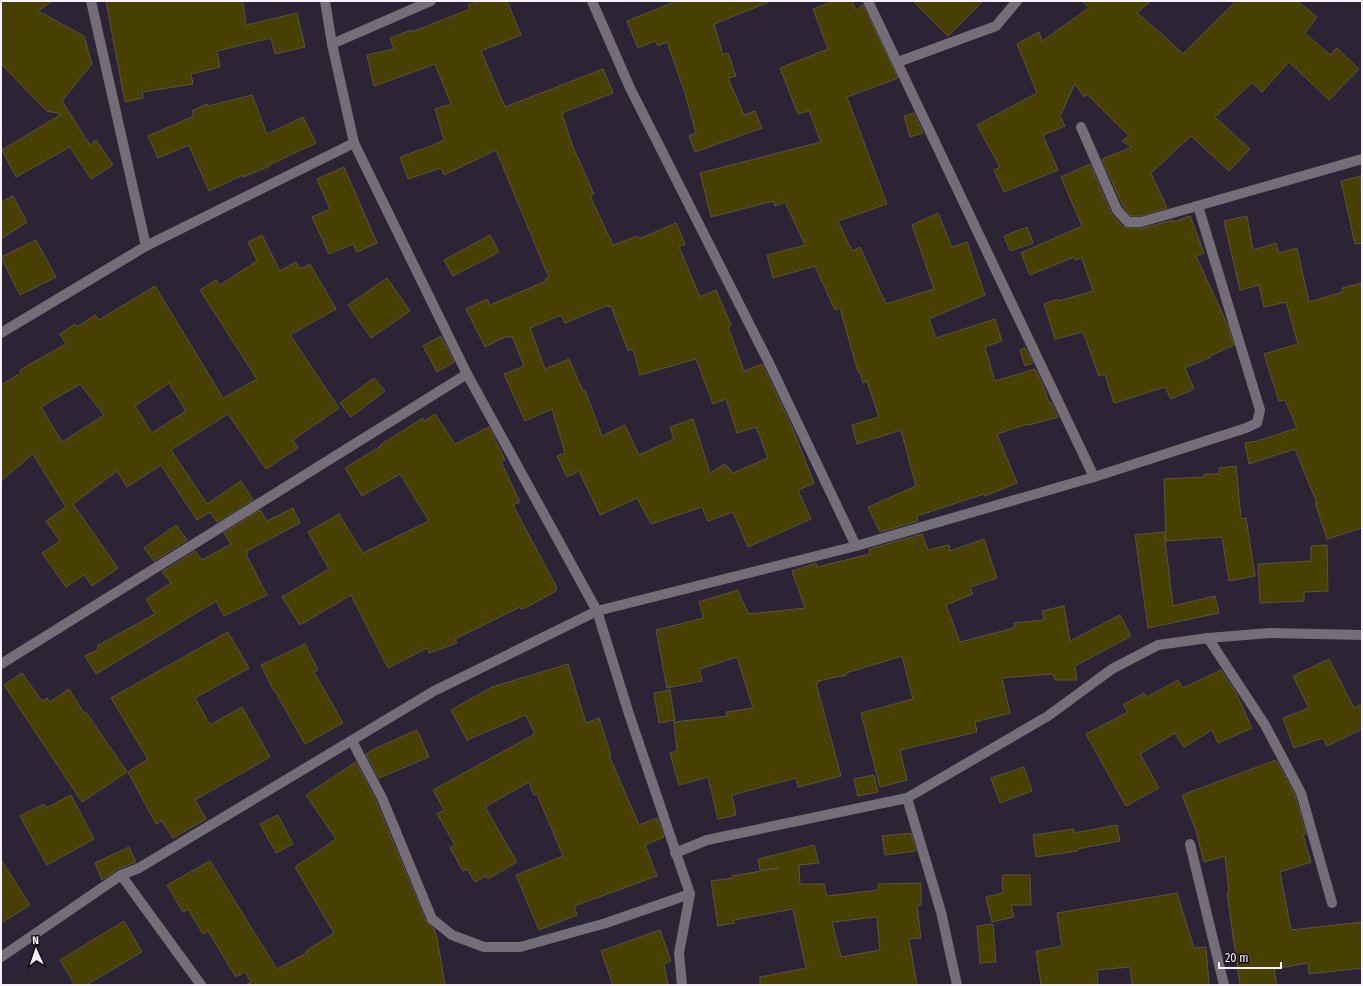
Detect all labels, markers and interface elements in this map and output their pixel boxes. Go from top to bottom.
north arrow [16,930,56,970]
text: N [32,934,39,947]
scale bar [1219,944,1281,970]
text: 20 m [1225,951,1249,965]

